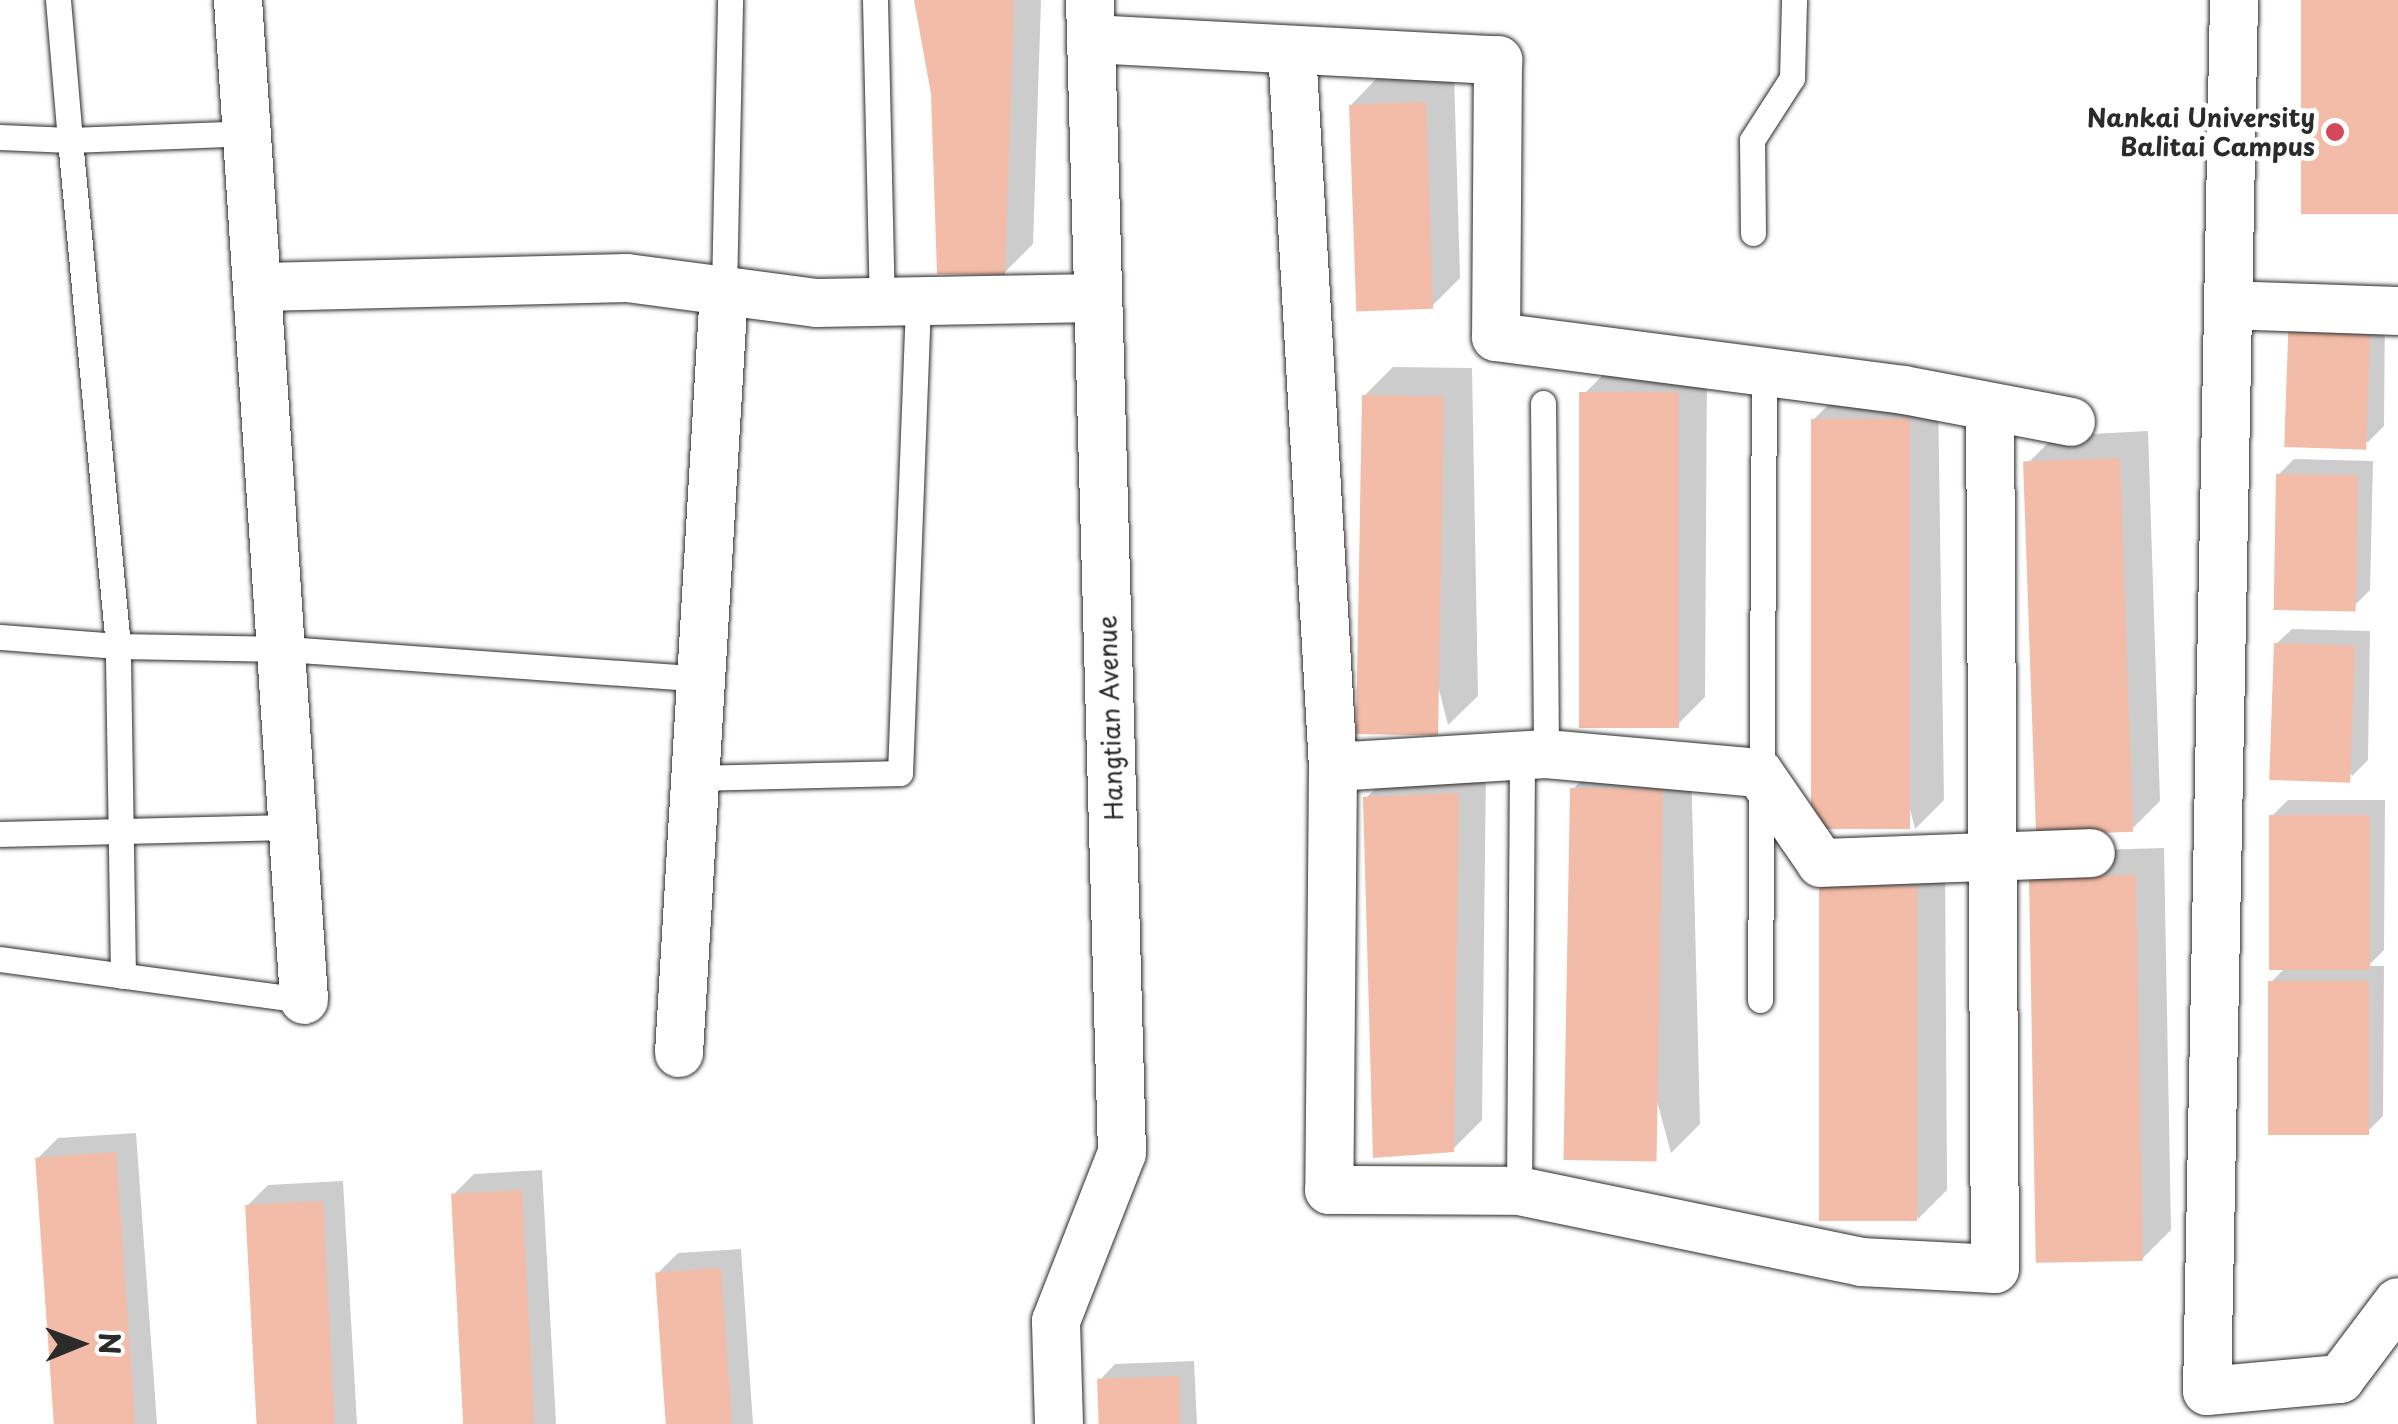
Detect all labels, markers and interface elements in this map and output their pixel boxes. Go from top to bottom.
place label: Nankai University Balitai Campus [2087,103,2315,162]
marker: Nankai University Balitai Campus [2324,121,2346,143]
street label: Hangtian Avenue [1091,615,1129,821]
north arrow [30,1294,130,1394]
text: N [89,1332,132,1355]

